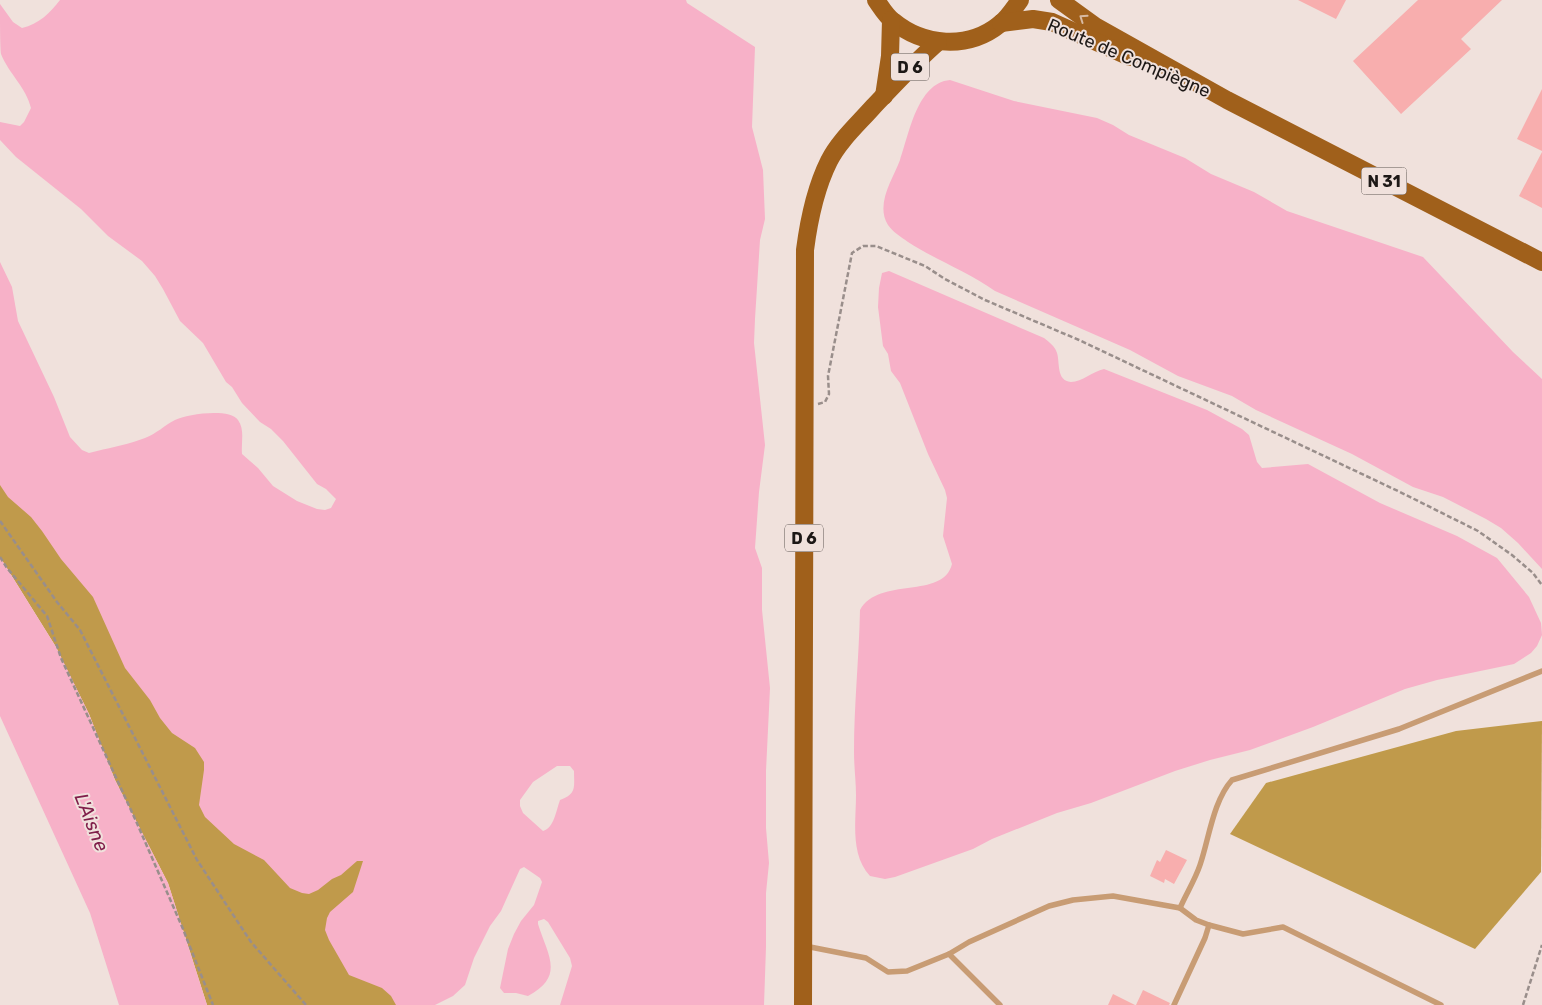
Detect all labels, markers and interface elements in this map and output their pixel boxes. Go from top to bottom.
street label: Route de Compiègne [1044,14,1214,102]
one-way arrow [1079,15,1089,24]
road number: D 6 [891,54,929,80]
road number: N 31 [1362,168,1406,195]
road number: D 6 [785,524,823,552]
water label: L'Aisne [70,790,114,855]

